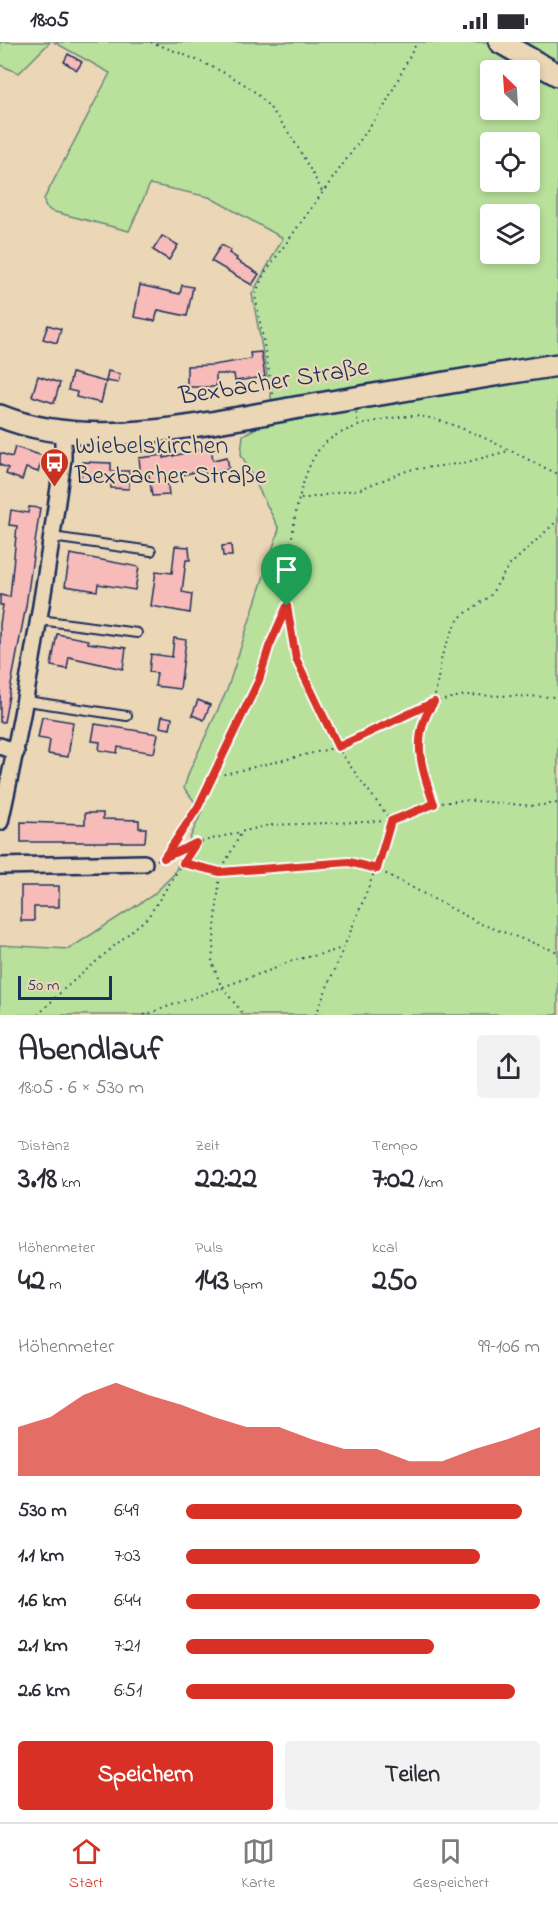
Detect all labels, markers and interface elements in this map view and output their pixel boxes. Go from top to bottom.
text: 18:05 [30,5,69,37]
north arrow [480,60,540,120]
map controls [480,60,540,264]
button: locate [480,132,540,192]
button: layers [480,204,540,264]
street label: Bexbacher Straße [175,349,372,417]
place label: Wiebelskirchen Bexbacher Straße [74,428,267,496]
bus stop icon: Wiebelskirchen Bexbacher Straße [38,446,70,488]
pin [261,544,312,606]
icon: arrive [270,553,303,586]
scale bar [18,973,112,1001]
text: 50 m [27,974,59,998]
text: Abendlauf [18,1027,163,1075]
button: share [477,1035,540,1098]
text: 18:05 · 6 × 530 m [18,1074,144,1103]
text: Distanz [18,1134,69,1158]
text: Zeit [195,1134,220,1158]
text: Tempo [372,1134,418,1158]
text: 3.18 [18,1158,57,1202]
text: 22:22 [195,1158,257,1202]
text: 7:02 [372,1158,415,1202]
text: km [57,1171,81,1195]
text: /km [415,1171,443,1195]
text: Höhenmeter [18,1236,95,1260]
text: Puls [195,1236,223,1260]
text: kcal [372,1236,397,1260]
text: 42 [18,1260,45,1304]
text: 143 [195,1260,229,1304]
text: 250 [372,1260,417,1304]
text: m [45,1273,62,1297]
text: bpm [229,1273,263,1297]
text: Höhenmeter [18,1333,114,1362]
text: 99–106 m [478,1333,540,1362]
text: 530 m [18,1497,67,1526]
text: 6:49 [114,1497,139,1526]
text: 1.1 km [18,1542,64,1571]
text: 7:03 [114,1542,141,1571]
text: 1.6 km [18,1587,67,1616]
text: 6:44 [114,1587,141,1616]
text: 2.1 km [18,1632,68,1661]
text: 7:21 [114,1632,140,1661]
text: 2.6 km [18,1677,70,1706]
text: 6:51 [114,1677,142,1706]
button: Speichern [18,1741,273,1810]
button: Teilen [285,1741,540,1810]
tab: Start [69,1835,103,1895]
tab: Karte [241,1835,275,1895]
tab: Gespeichert [413,1835,489,1895]

